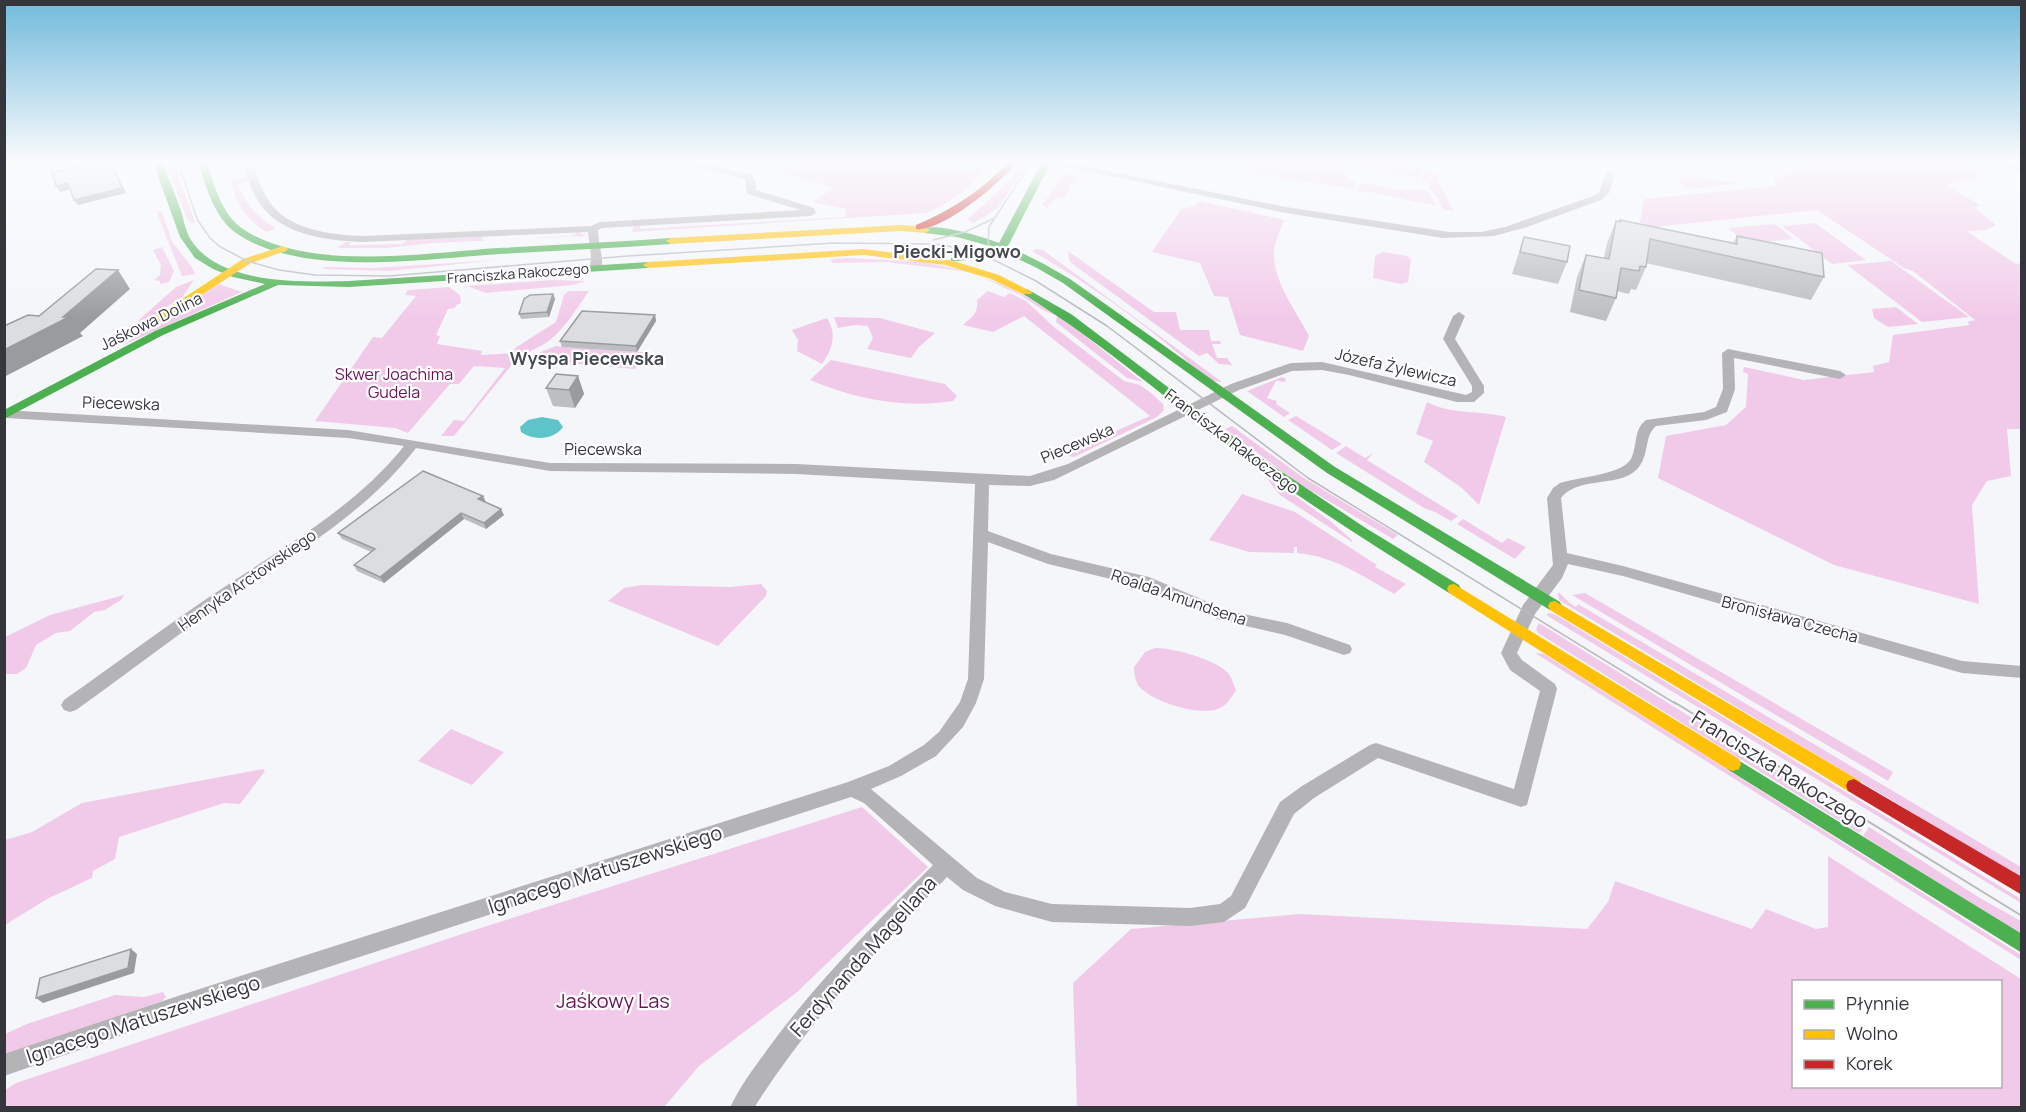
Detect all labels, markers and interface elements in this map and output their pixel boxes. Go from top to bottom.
district label: Piecki-Migowo [893,239,1021,263]
street label: Franciszka Rakoczego [447,259,589,287]
street label: Jaśkowa Dolina [96,287,206,355]
street label: Józefa Żylewicza [1333,342,1459,392]
district label: Wyspa Piecewska [510,346,664,370]
park label: Skwer Joachima Gudela [335,363,453,403]
street label: Franciszka Rakoczego [1161,383,1303,499]
street label: Piecewska [82,391,160,415]
street label: Piecewska [1037,418,1117,468]
street label: Piecewska [564,438,642,460]
street label: Henryka Arctowskiego [174,524,320,636]
street label: Roalda Amundsena [1108,564,1250,630]
street label: Bronisława Czecha [1719,590,1861,648]
street label: Franciszka Rakoczego [1687,704,1873,834]
street label: Ignacego Matuszewskiego [485,818,726,920]
street label: Ferdynanda Magellana [784,870,942,1042]
street label: Ignacego Matuszewskiego [23,968,264,1070]
legend [1792,980,2002,1088]
park label: Jaśkowy Las [556,987,670,1014]
text: Płynnie [1846,991,1909,1015]
text: Wolno [1846,1021,1898,1045]
text: Korek [1846,1051,1893,1075]

